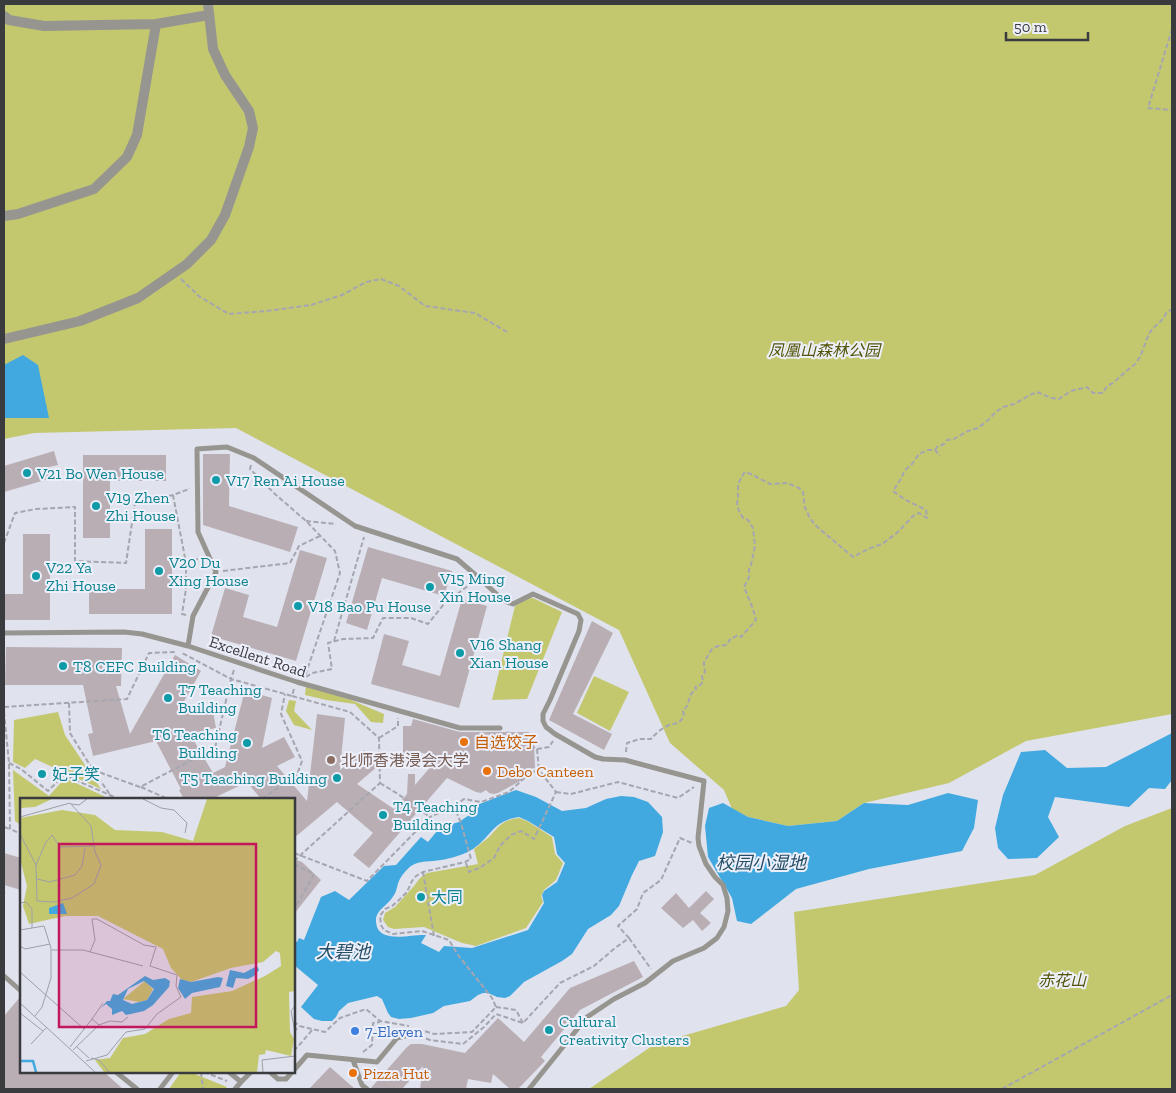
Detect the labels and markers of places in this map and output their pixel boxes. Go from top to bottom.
place label: V21 Bo Wen House [36,464,164,483]
marker: V21 Bo Wen House [21,467,33,479]
place label: V17 Ren Ai House [225,471,345,490]
marker: V17 Ren Ai House [210,474,222,486]
place label: V19 Zhen Zhi House [105,488,176,525]
marker: V19 Zhen Zhi House [90,500,102,512]
place label: V20 Du Xing House [168,553,249,590]
place label: V22 Ya Zhi House [45,558,116,595]
marker: V20 Du Xing House [153,565,165,577]
place label: V15 Ming Xin House [439,569,511,606]
marker: V22 Ya Zhi House [30,570,42,582]
marker: V15 Ming Xin House [424,581,436,593]
place label: V18 Bao Pu House [307,597,431,616]
marker: V18 Bao Pu House [292,600,304,612]
place label: V16 Shang Xian House [469,635,549,672]
marker: V16 Shang Xian House [454,647,466,659]
place label: T8 CEFC Building [73,657,197,676]
marker: T8 CEFC Building [57,660,69,672]
place label: T7 Teaching Building [178,680,262,717]
marker: T7 Teaching Building [162,692,174,704]
place label: T6 Teaching Building [152,725,237,762]
place label: 自选饺子 [474,733,538,752]
marker: 自选饺子 [458,736,470,748]
marker: T6 Teaching Building [241,737,253,749]
place label: 北师香港浸会大学 [341,751,469,770]
marker: 北师香港浸会大学 [325,754,337,766]
place label: Debo Canteen [497,762,594,781]
place label: 妃子笑 [52,765,100,784]
marker: Debo Canteen [481,765,493,777]
marker: 妃子笑 [36,768,48,780]
place label: T5 Teaching Building [180,769,327,788]
marker: T5 Teaching Building [331,772,343,784]
place label: T4 Teaching Building [393,797,477,834]
marker: T4 Teaching Building [377,809,389,821]
place label: 大同 [431,888,463,907]
marker: 大同 [415,891,427,903]
place label: Cultural Creativity Clusters [559,1012,689,1049]
place label: 7-Eleven [365,1022,424,1041]
marker: Cultural Creativity Clusters [543,1024,555,1036]
marker: 7-Eleven [349,1025,361,1037]
place label: Pizza Hut [363,1064,430,1083]
marker: Pizza Hut [347,1067,359,1079]

